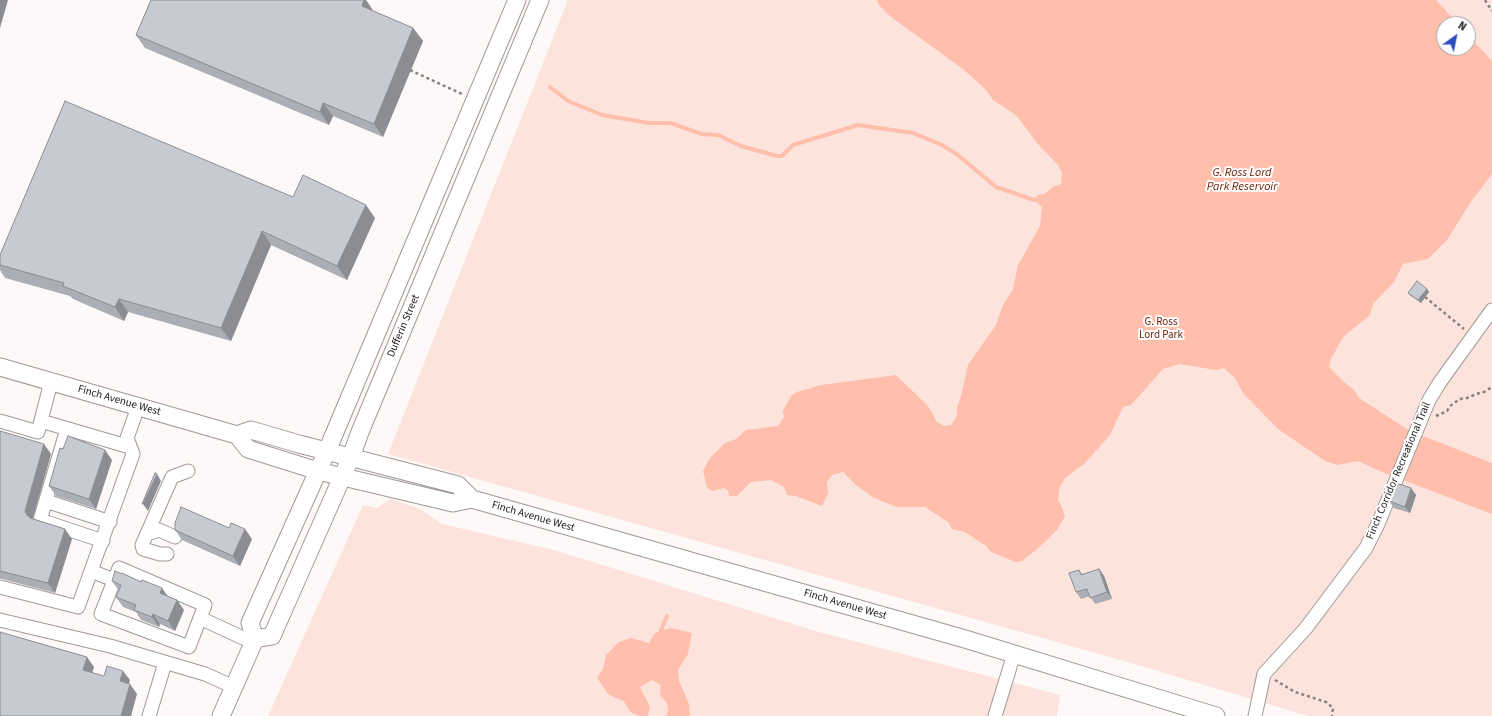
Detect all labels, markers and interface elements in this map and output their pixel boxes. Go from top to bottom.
north arrow [1436,16,1476,56]
text: N [1455,18,1469,35]
water label: G. Ross Lord Park Reservoir [1207,166,1277,194]
street label: Dufferin Street [385,293,423,359]
park label: G. Ross Lord Park [1139,316,1183,342]
street label: Finch Avenue West [76,383,162,419]
street label: Finch Corridor Recreational Trail [1364,400,1434,542]
street label: Finch Avenue West [490,499,576,535]
street label: Finch Avenue West [802,587,888,623]

